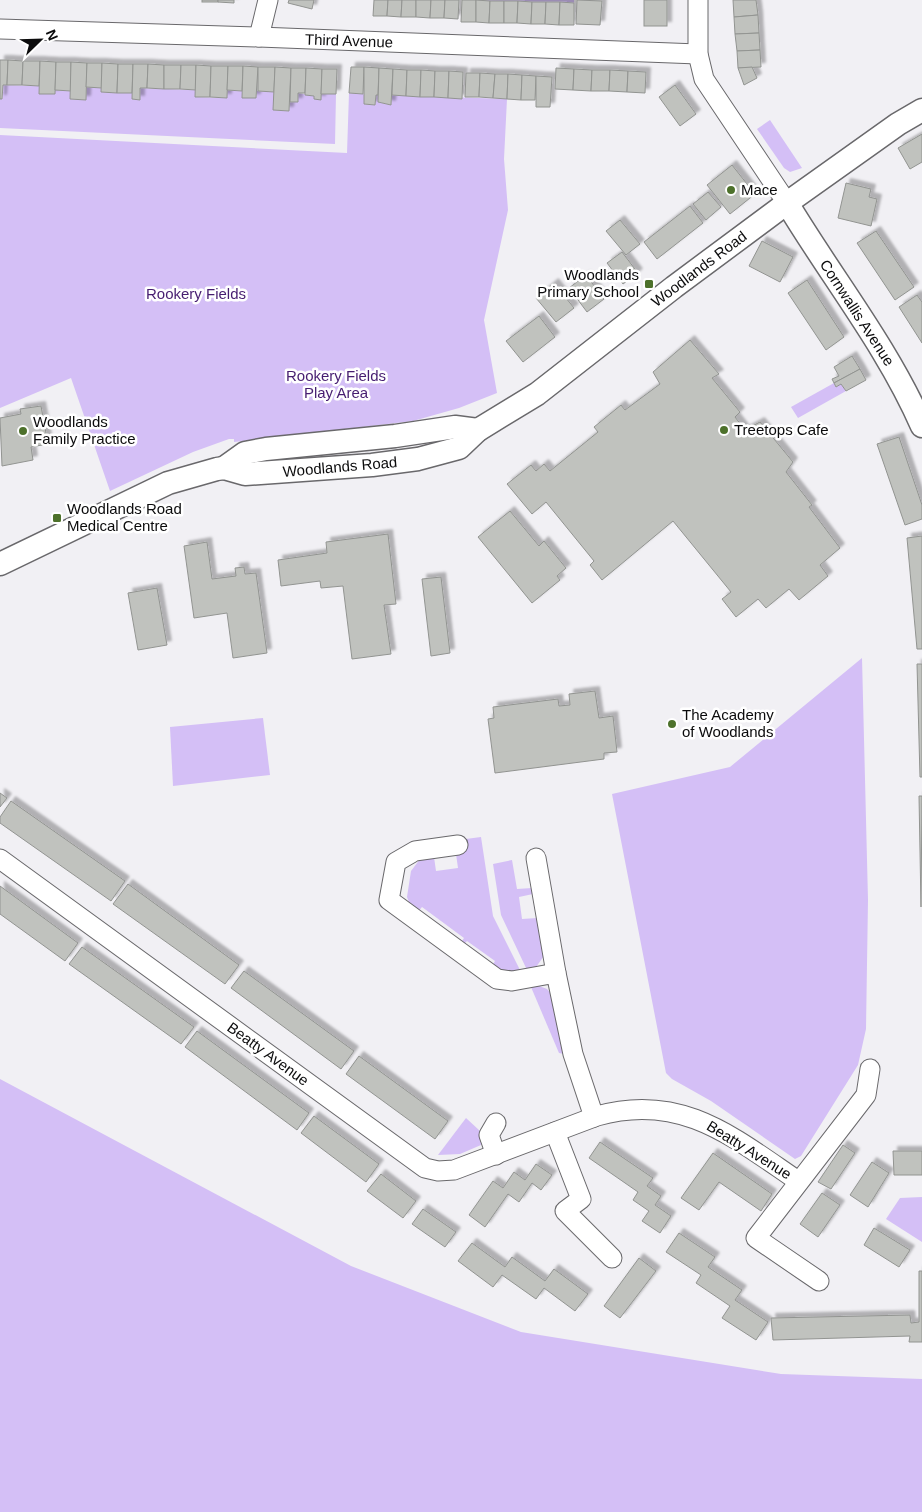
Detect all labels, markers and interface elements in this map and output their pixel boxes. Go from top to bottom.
north arrow [15,15,65,65]
text: N [43,27,61,43]
street label: Third Avenue [305,30,393,51]
place label: Mace [741,181,778,198]
marker: Mace [725,184,737,196]
street label: Woodlands Road [648,227,750,310]
street label: Cornwallis Avenue [817,256,898,369]
place label: Woodlands Primary School [537,266,639,300]
marker: Woodlands Primary School [643,278,655,290]
park label: Rookery Fields [146,285,246,302]
park label: Rookery Fields Play Area [286,367,386,401]
place label: Woodlands Family Practice [33,413,136,447]
place label: Treetops Cafe [734,421,829,438]
marker: Treetops Cafe [718,424,730,436]
marker: Woodlands Family Practice [17,425,29,437]
street label: Woodlands Road [282,453,398,480]
place label: Woodlands Road Medical Centre [67,500,182,534]
marker: Woodlands Road Medical Centre [51,512,63,524]
place label: The Academy of Woodlands [682,706,774,740]
marker: The Academy of Woodlands [666,718,678,730]
street label: Beatty Avenue [224,1018,312,1089]
street label: Beatty Avenue [704,1117,795,1182]

